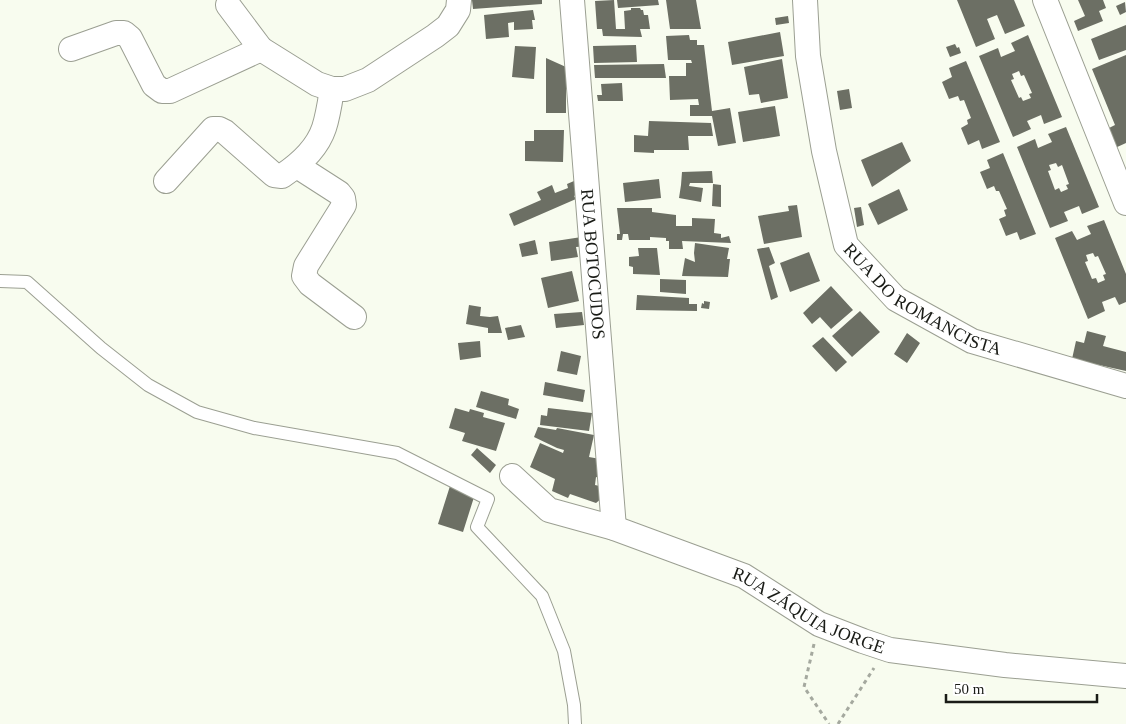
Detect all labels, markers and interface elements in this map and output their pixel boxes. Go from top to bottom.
street label: RUA BOTOCUDOS [577,188,609,340]
street label: RUA DO ROMANCISTA [839,239,1004,359]
street label: RUA ZÁQUIA JORGE [730,563,888,658]
scale bar [946,672,1097,704]
text: 50 m [954,681,985,697]

